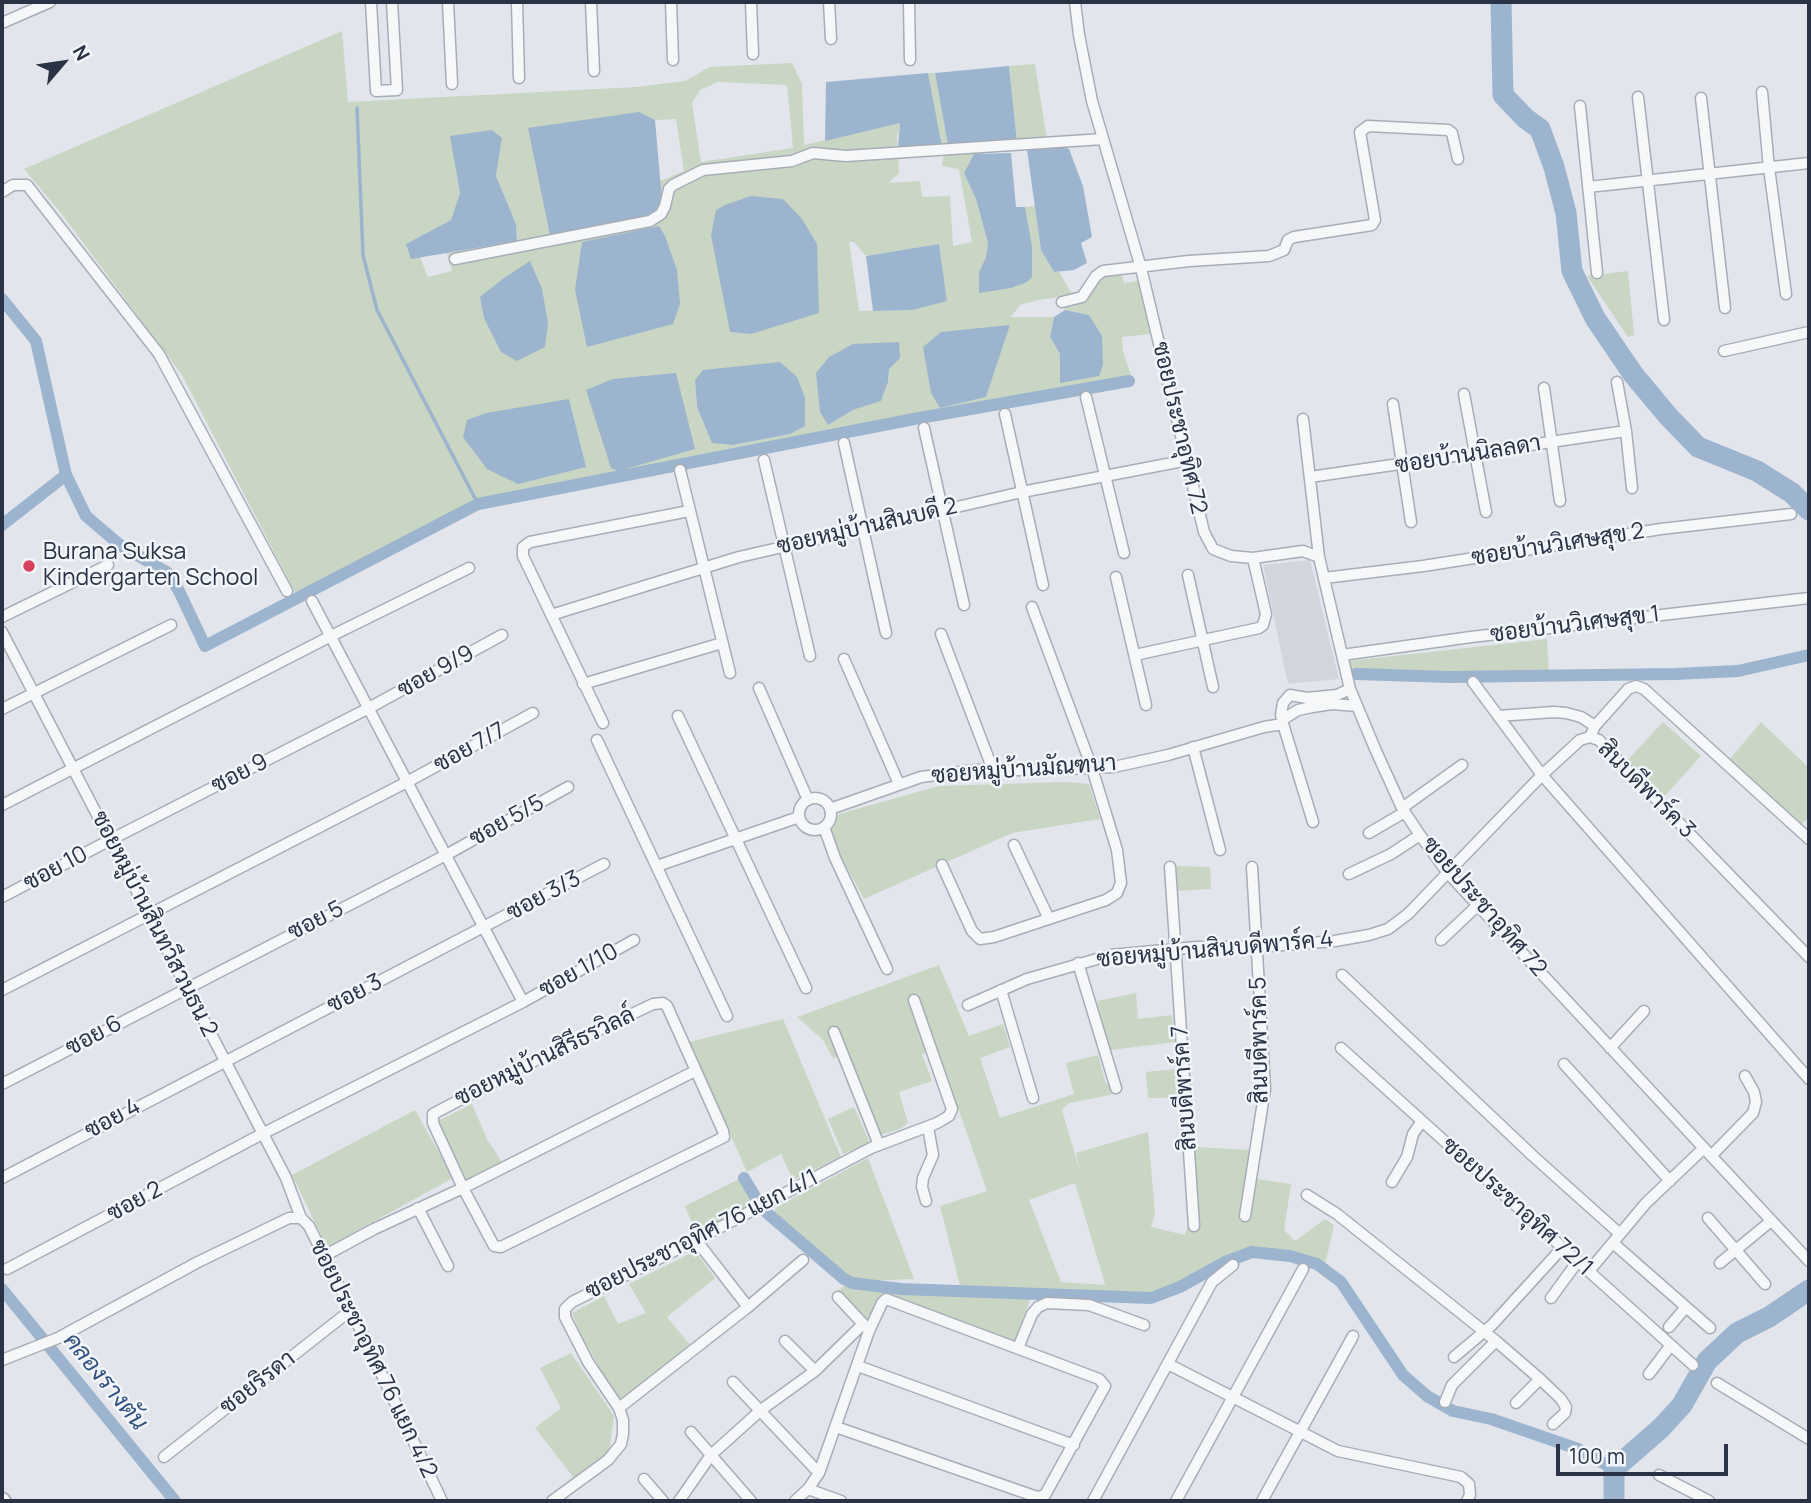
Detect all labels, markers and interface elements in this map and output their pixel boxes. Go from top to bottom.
north arrow [28,28,98,98]
text: N [67,41,96,65]
street label: ซอยประชาอุทิศ 72 [1146,339,1212,517]
street label: ซอยบ้านนิลลดา [1393,430,1543,480]
street label: ซอยหมู่บ้านสินบดี 2 [774,493,960,561]
street label: ซอยบ้านวิเศษสุข 2 [1470,518,1646,572]
place label: Burana Suksa Kindergarten School [43,539,258,593]
marker: Burana Suksa Kindergarten School [21,558,37,574]
street label: ซอยบ้านวิเศษสุข 1 [1489,601,1661,649]
street label: ซอย 9/9 [393,640,479,704]
street label: ซอย 7/7 [429,717,511,779]
street label: สินบดีพาร์ค 3 [1592,736,1700,844]
street label: ซอย 9 [207,748,273,800]
street label: ซอยหมู่บ้านมัณฑนา [930,750,1118,790]
street label: ซอย 5/5 [465,789,549,853]
street label: ซอยหมู่บ้านสินทวีสวนธน 2 [85,806,223,1042]
street label: ซอยประชาอุทิศ 72 [1416,831,1552,983]
street label: ซอย 10 [19,841,93,897]
street label: ซอย 3/3 [502,865,586,927]
street label: ซอย 5 [284,895,348,947]
street label: ซอยหมู่บ้านสินบดีพาร์ค 4 [1095,926,1335,974]
street label: ซอย 1/10 [535,938,623,1004]
street label: ซอย 3 [323,969,387,1019]
street label: สินบดีพาร์ค 5 [1245,976,1275,1104]
street label: ซอยหมู่บ้านสิรีธรวิลล์ [451,1001,639,1113]
street label: ซอย 6 [61,1010,127,1062]
street label: สินบดีพาร์ค 7 [1167,1025,1203,1151]
street label: ซอย 4 [80,1093,146,1145]
street label: ซอยประชาอุทิศ 72/1 [1436,1132,1598,1282]
street label: ซอยประชาอุทิศ 76 แยก 4/1 [581,1164,823,1306]
street label: ซอย 2 [103,1176,167,1228]
street label: ซอยประชาอุทิศ 76 แยก 4/2 [303,1235,443,1483]
water label: คลองรางตัน [57,1327,153,1437]
street label: ซอยริรดา [215,1345,301,1421]
scale bar [1559,1430,1730,1474]
text: 100 m [1569,1442,1625,1470]

